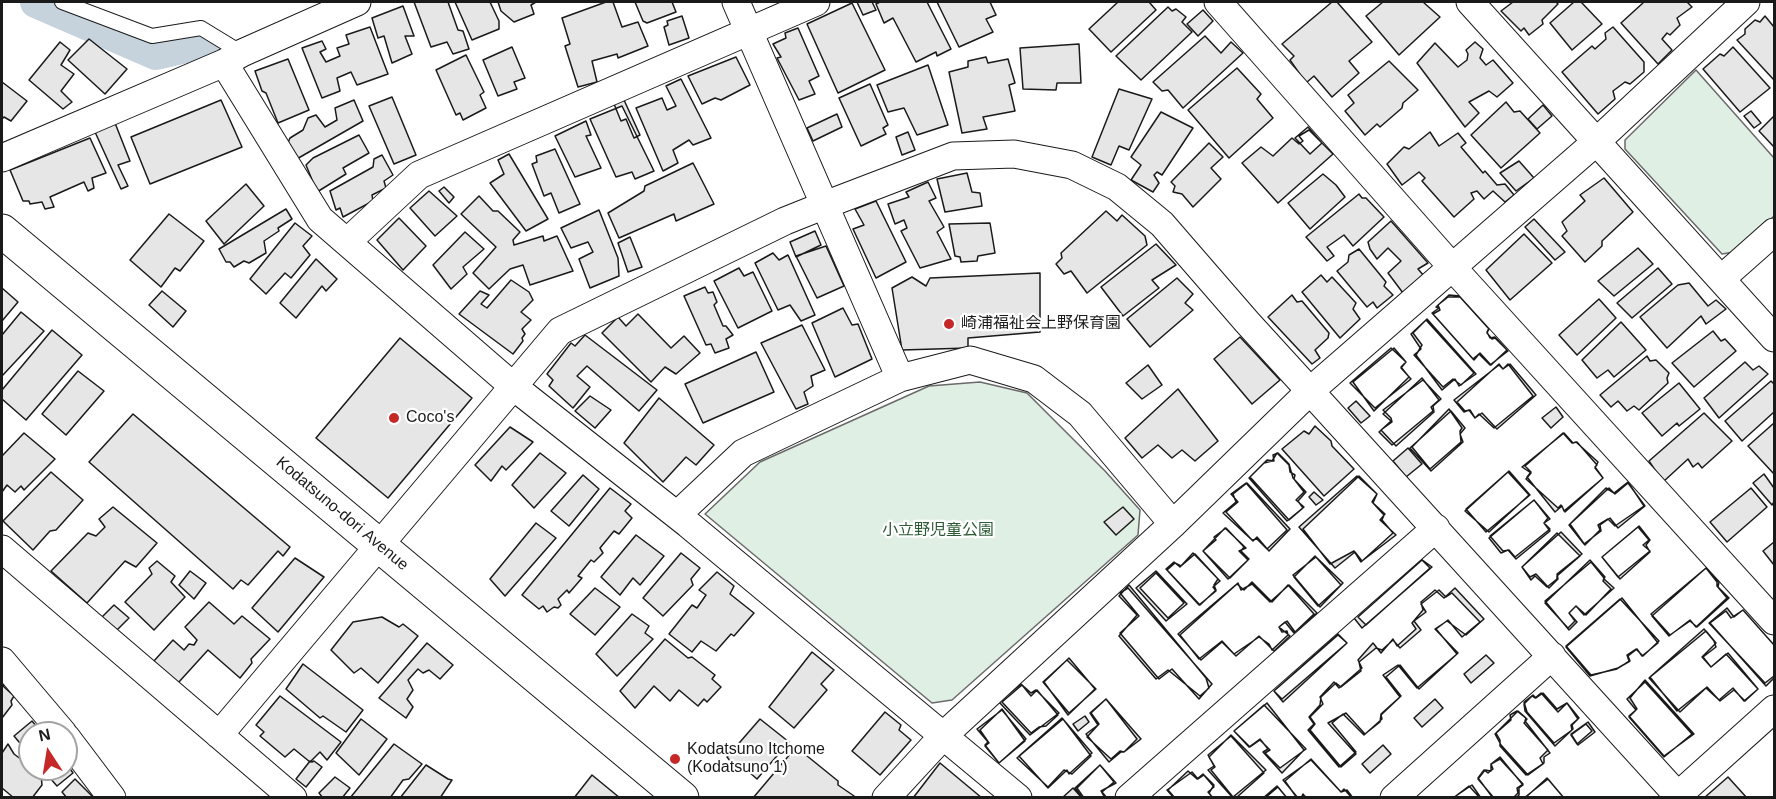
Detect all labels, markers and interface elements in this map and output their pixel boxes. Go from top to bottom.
place label: 崎浦福祉会上野保育園 [961,314,1121,334]
marker: 崎浦福祉会上野保育園 [942,317,956,331]
place label: Coco's [406,408,454,428]
marker: Coco's [387,411,401,425]
street label: Kodatsuno-dori Avenue [272,453,412,575]
park label: 小立野児童公園 [882,521,994,541]
north arrow [18,721,78,781]
text: N [37,725,52,744]
place label: Kodatsuno Itchome (Kodatsuno 1) [687,740,825,778]
marker: Kodatsuno Itchome (Kodatsuno 1) [668,752,682,766]

